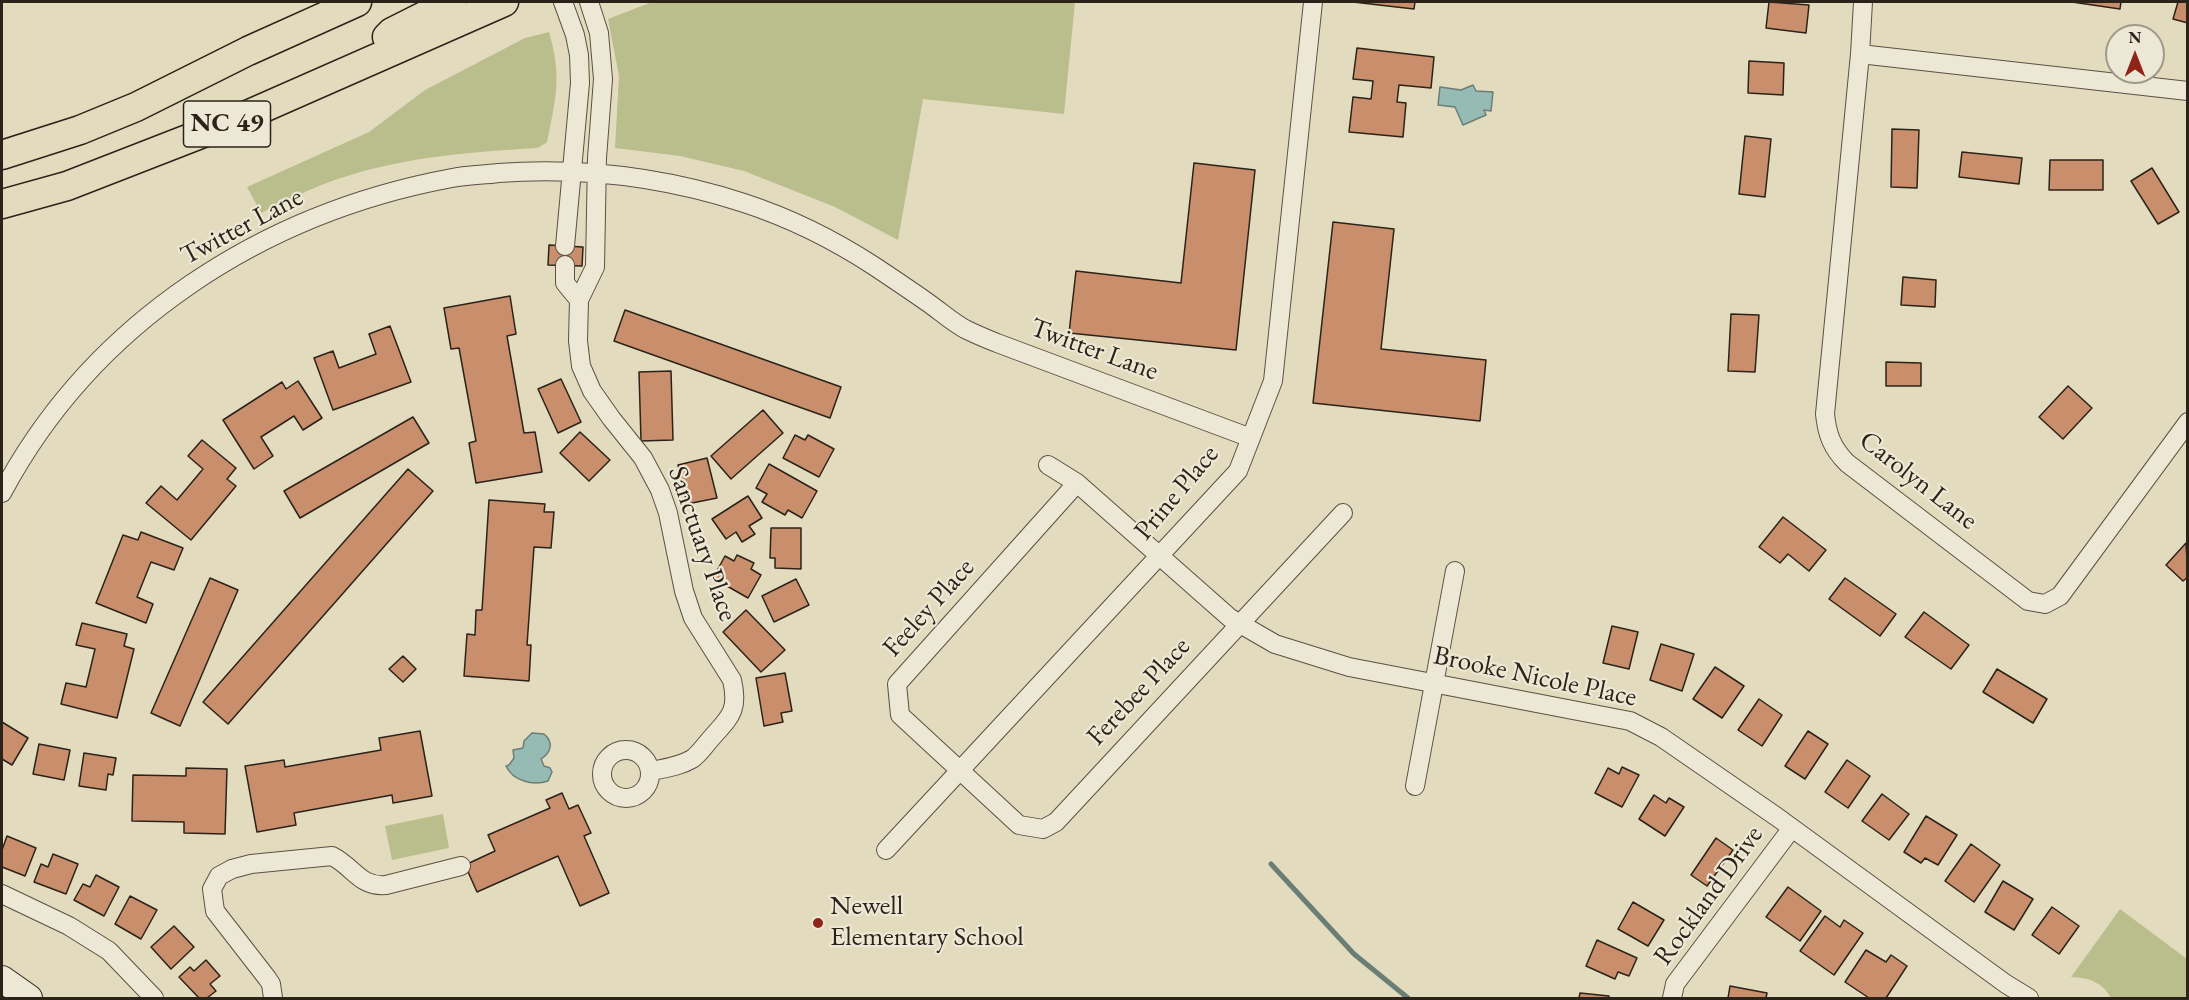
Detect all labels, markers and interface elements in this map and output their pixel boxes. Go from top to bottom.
north arrow [2105,24,2165,84]
text: N [2129,27,2141,48]
road number: NC 49 [184,101,270,147]
street label: Twitter Lane [175,181,309,273]
street label: Twitter Lane [1026,312,1162,388]
street label: Carolyn Lane [1852,425,1984,537]
street label: Prine Place [1128,439,1226,547]
street label: Sanctuary Place [660,462,744,626]
street label: Feeley Place [876,552,982,664]
street label: Ferebee Place [1081,631,1197,753]
street label: Brooke Nicole Place [1431,640,1639,714]
street label: Rockland Drive [1648,820,1770,972]
place label: Newell Elementary School [830,891,1024,954]
marker: Newell Elementary School [811,916,825,930]

